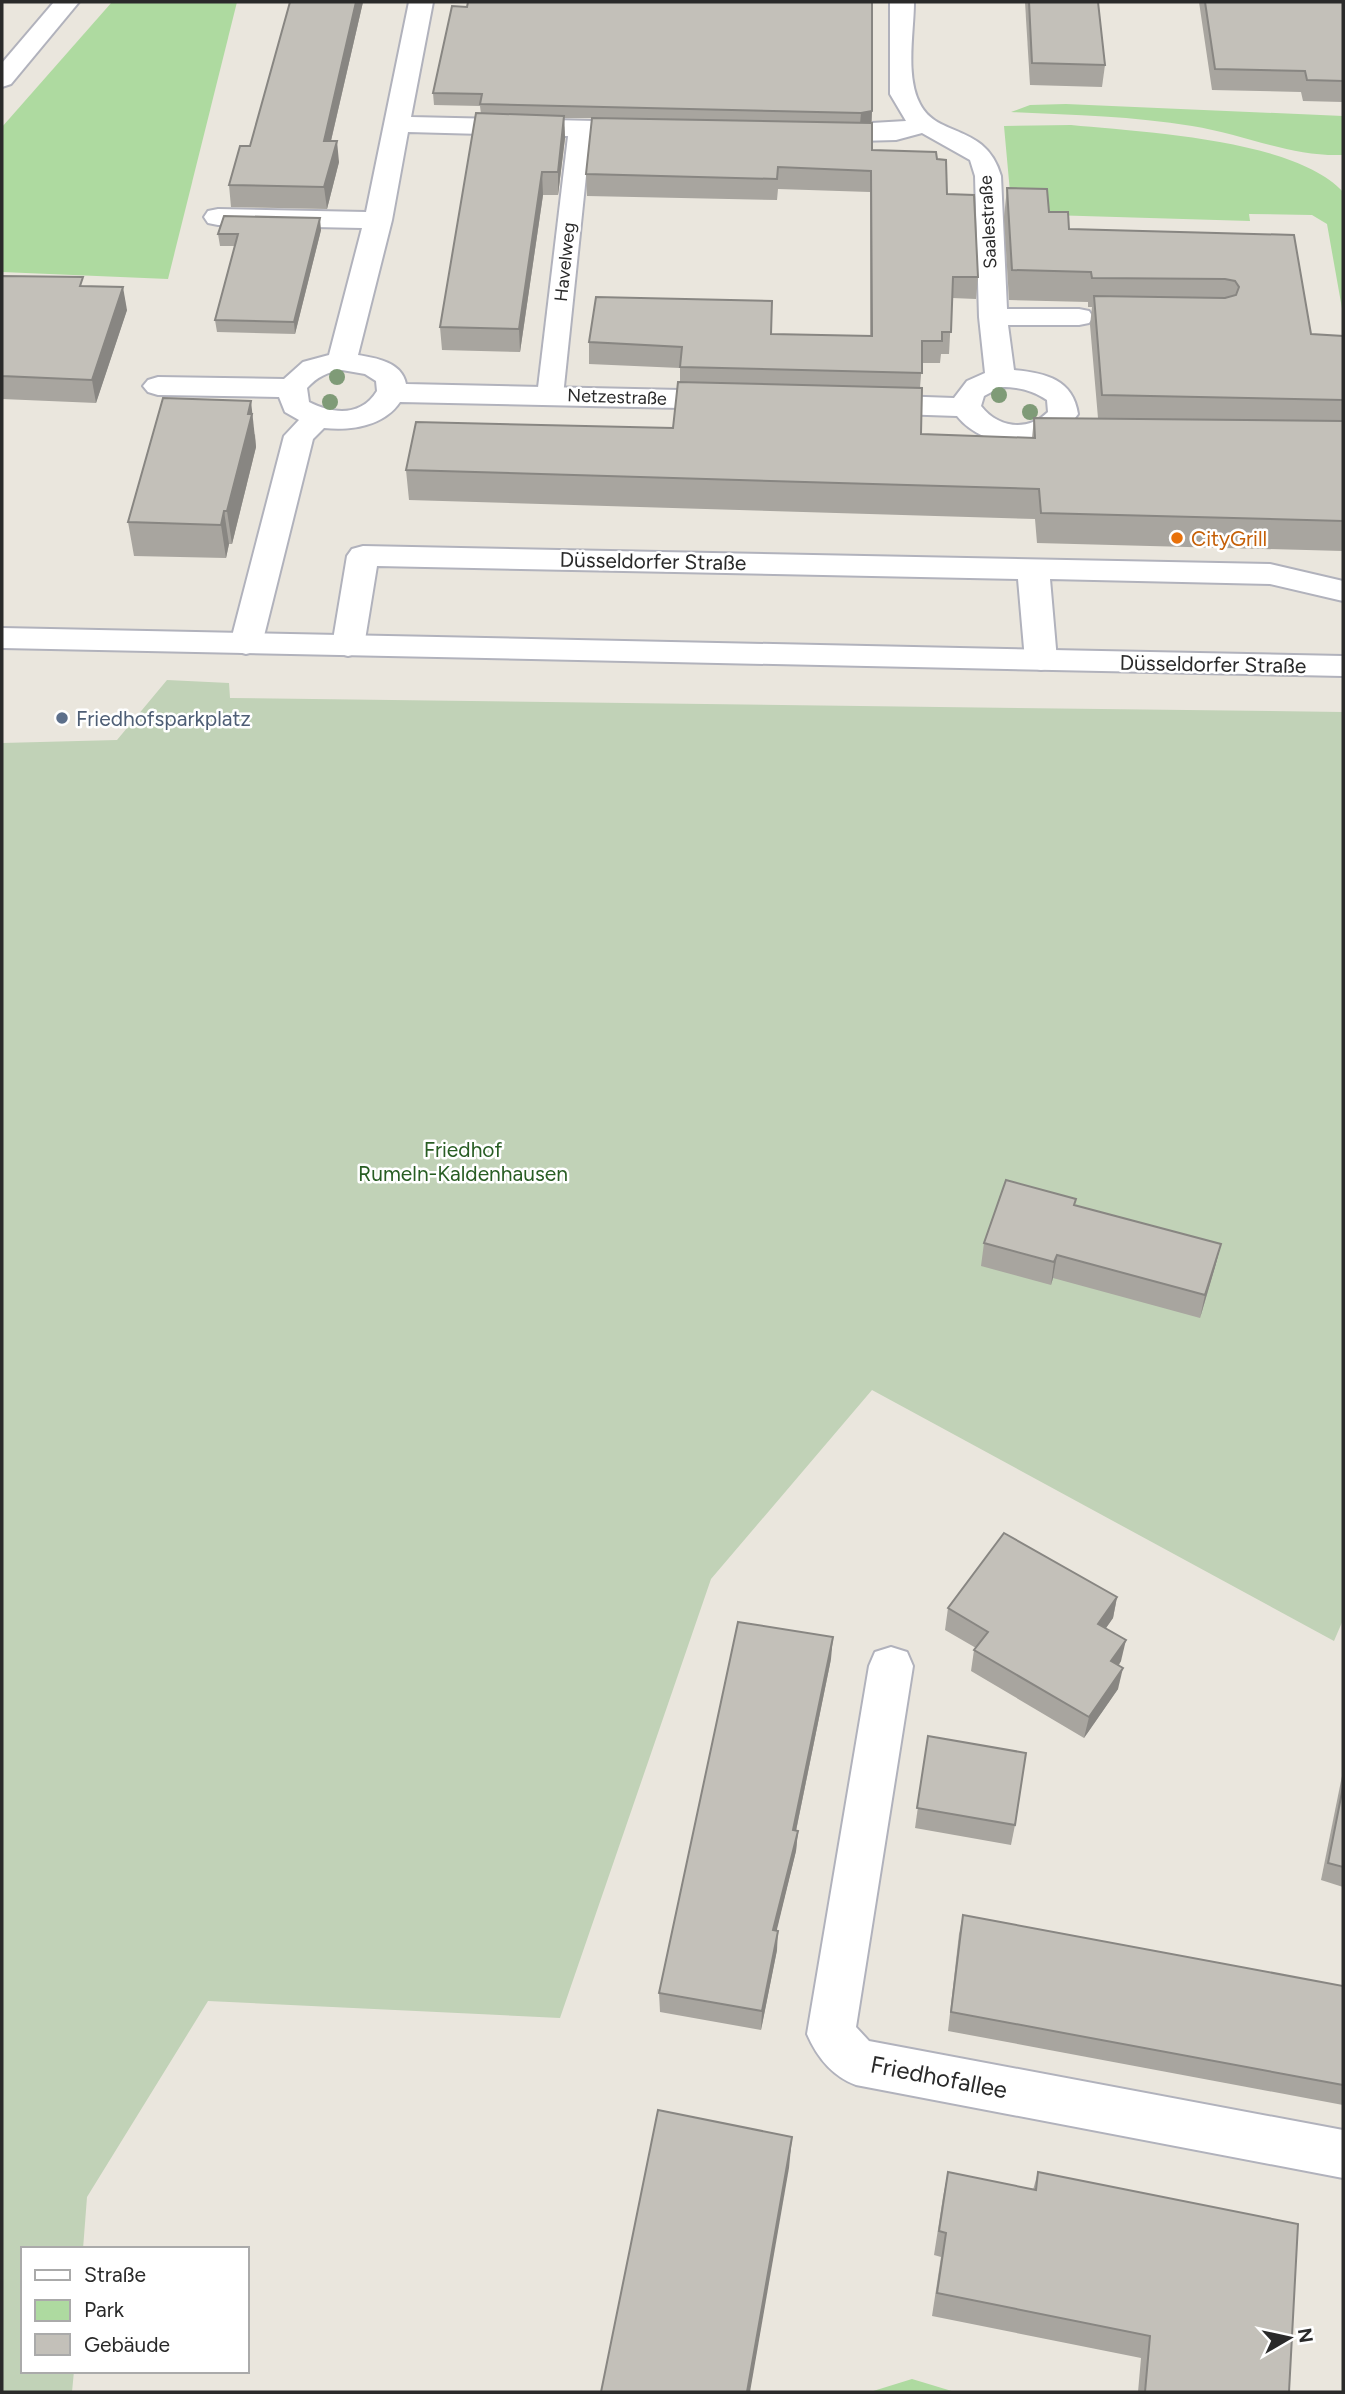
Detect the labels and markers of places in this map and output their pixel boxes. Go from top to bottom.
place label: CityGrill [1191,526,1267,551]
marker: CityGrill [1169,530,1185,546]
place label: Friedhofsparkplatz [76,706,251,731]
marker: Friedhofsparkplatz [54,710,70,726]

